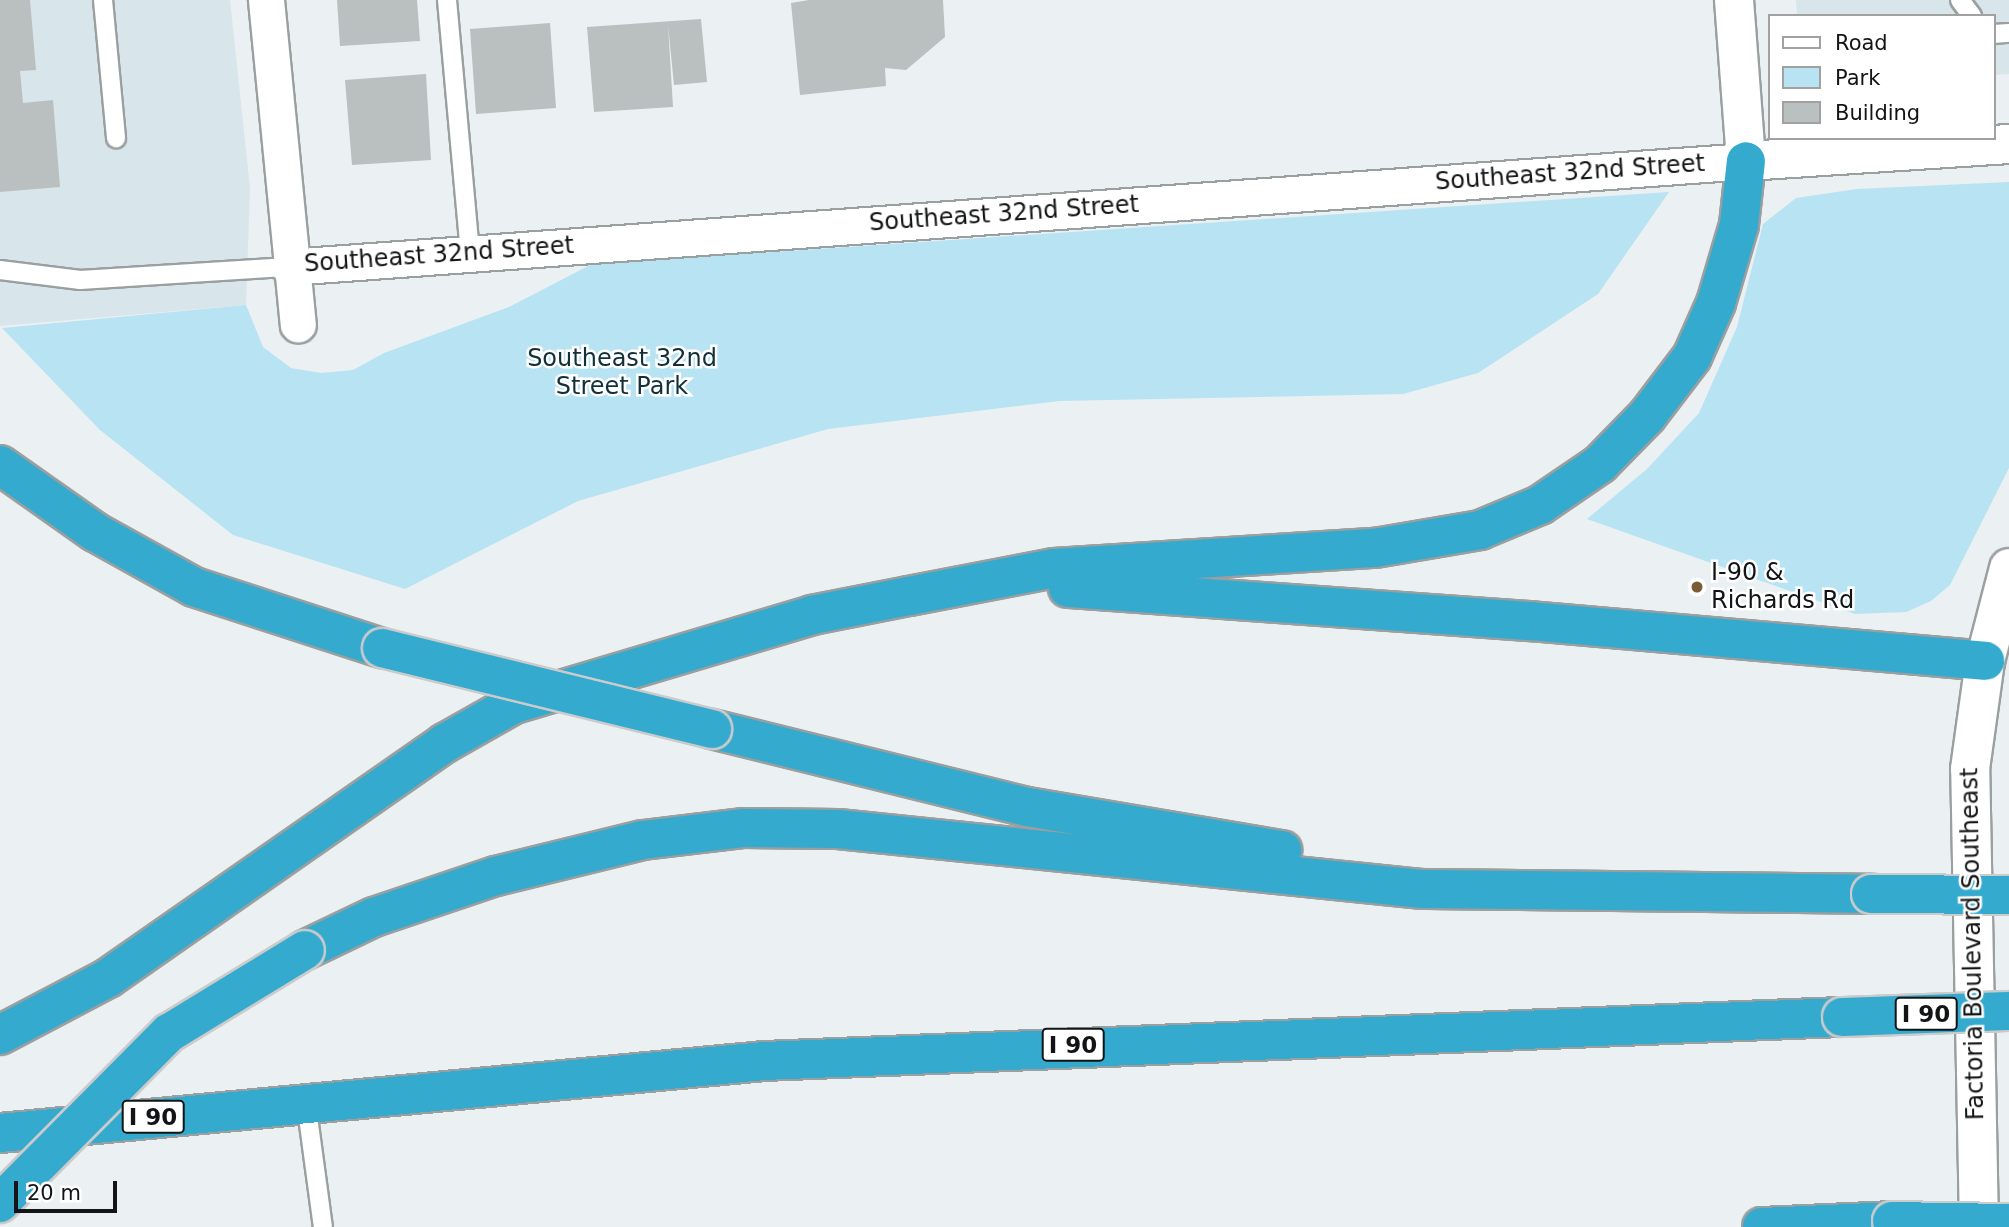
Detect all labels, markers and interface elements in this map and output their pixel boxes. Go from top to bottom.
legend [1768,14,1995,140]
text: Road [1835,31,1888,55]
text: Park [1835,66,1880,90]
text: Building [1835,101,1920,125]
street label: Southeast 32nd Street [1434,149,1706,197]
street label: Southeast 32nd Street [868,190,1140,238]
street label: Southeast 32nd Street [303,231,575,279]
park label: Southeast 32nd Street Park [527,345,717,401]
place label: I-90 & Richards Rd [1711,559,1854,615]
marker: I-90 & Richards Rd [1689,579,1705,595]
street label: Factoria Boulevard Southeast [1956,767,1990,1121]
road number: I 90 [1895,995,1958,1034]
road number: I 90 [1042,1026,1104,1064]
road number: I 90 [122,1098,184,1136]
scale bar [18,1168,121,1212]
text: 20 m [27,1181,81,1205]

